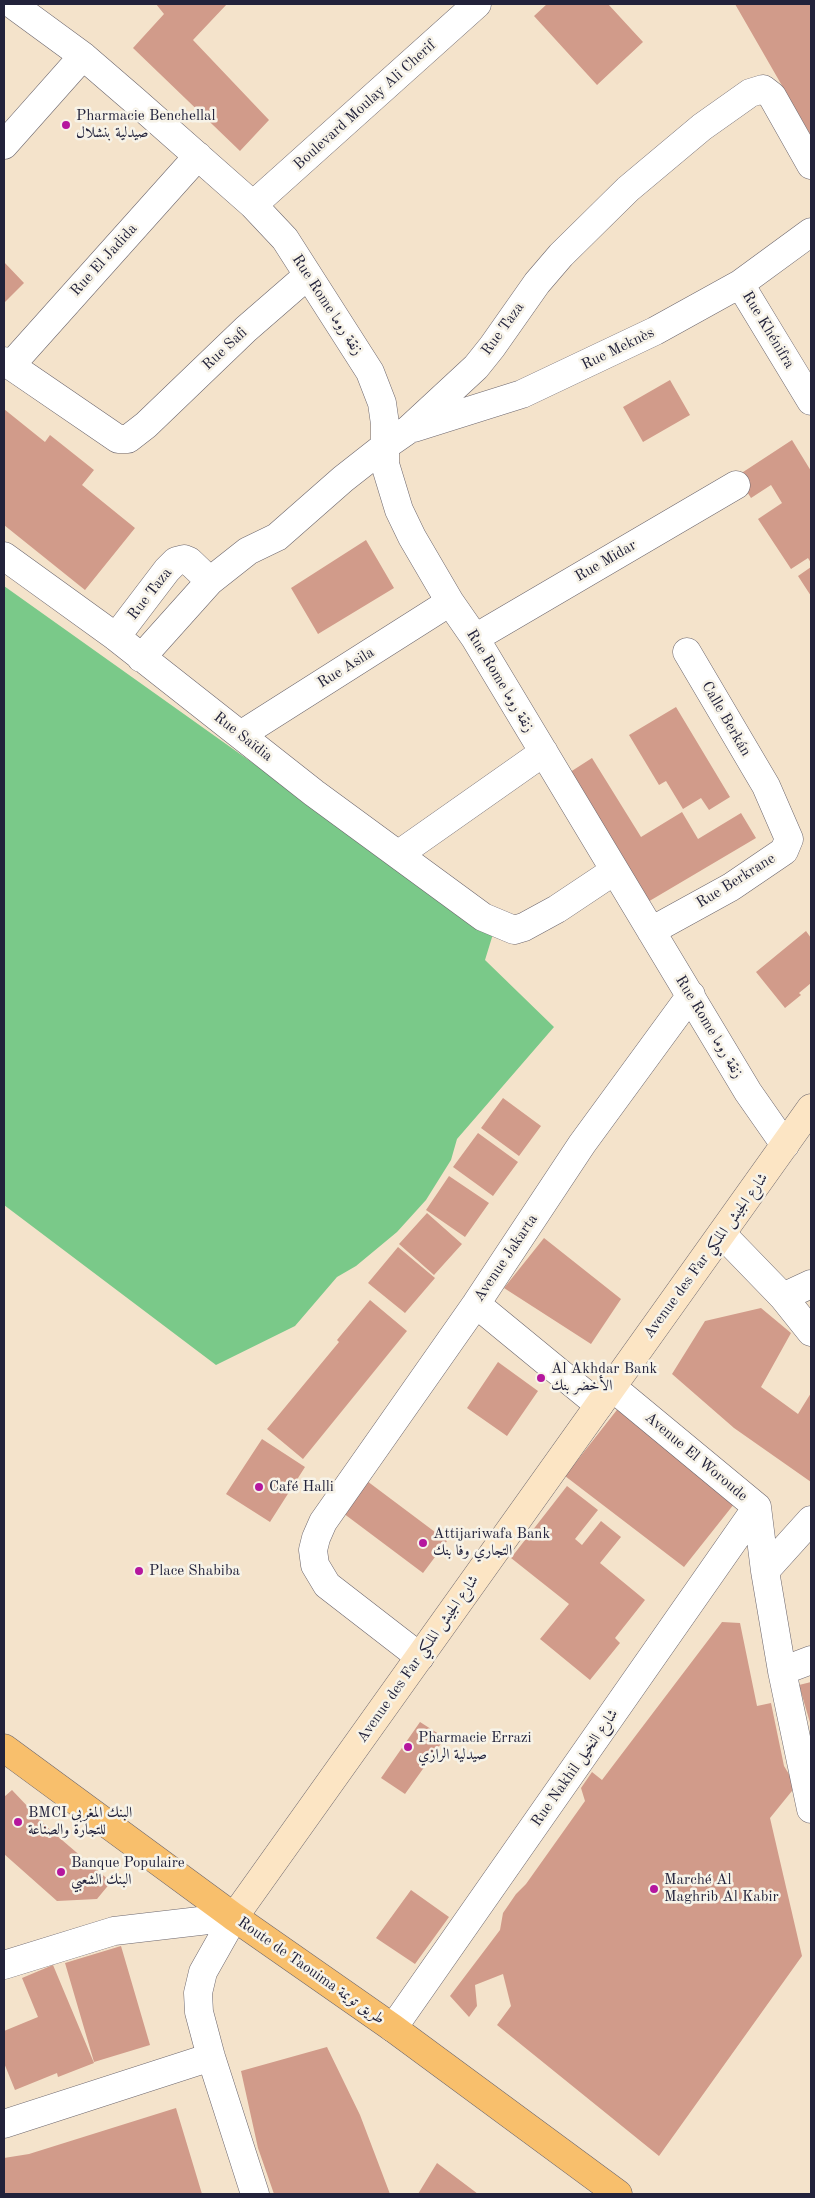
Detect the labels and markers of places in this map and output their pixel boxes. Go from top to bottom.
place label: Pharmacie Benchellal صيدلية بنشلال [76,107,215,142]
marker: Pharmacie Benchellal صيدلية بنشلال [60,119,72,131]
place label: Al Akhdar Bank الأخضر بنك [551,1360,657,1395]
marker: Al Akhdar Bank الأخضر بنك [535,1372,547,1384]
place label: Café Halli [269,1478,334,1496]
marker: Café Halli [253,1481,265,1493]
place label: Attijariwafa Bank التجاري وفا بنك [433,1525,550,1560]
marker: Attijariwafa Bank التجاري وفا بنك [417,1537,429,1549]
place label: Place Shabiba [149,1562,240,1580]
marker: Place Shabiba [133,1565,145,1577]
place label: Pharmacie Errazi صيدلية الرازي [418,1729,532,1764]
marker: Pharmacie Errazi صيدلية الرازي [402,1741,414,1753]
place label: BMCI البنك المغربي للتجارة والصناعة [28,1804,132,1839]
marker: BMCI البنك المغربي للتجارة والصناعة [12,1816,24,1828]
place label: Banque Populaire البنك الشعبي [71,1854,185,1889]
marker: Banque Populaire البنك الشعبي [55,1866,67,1878]
place label: Marché Al Maghrib Al Kabir [664,1871,779,1906]
marker: Marché Al Maghrib Al Kabir [648,1883,660,1895]

